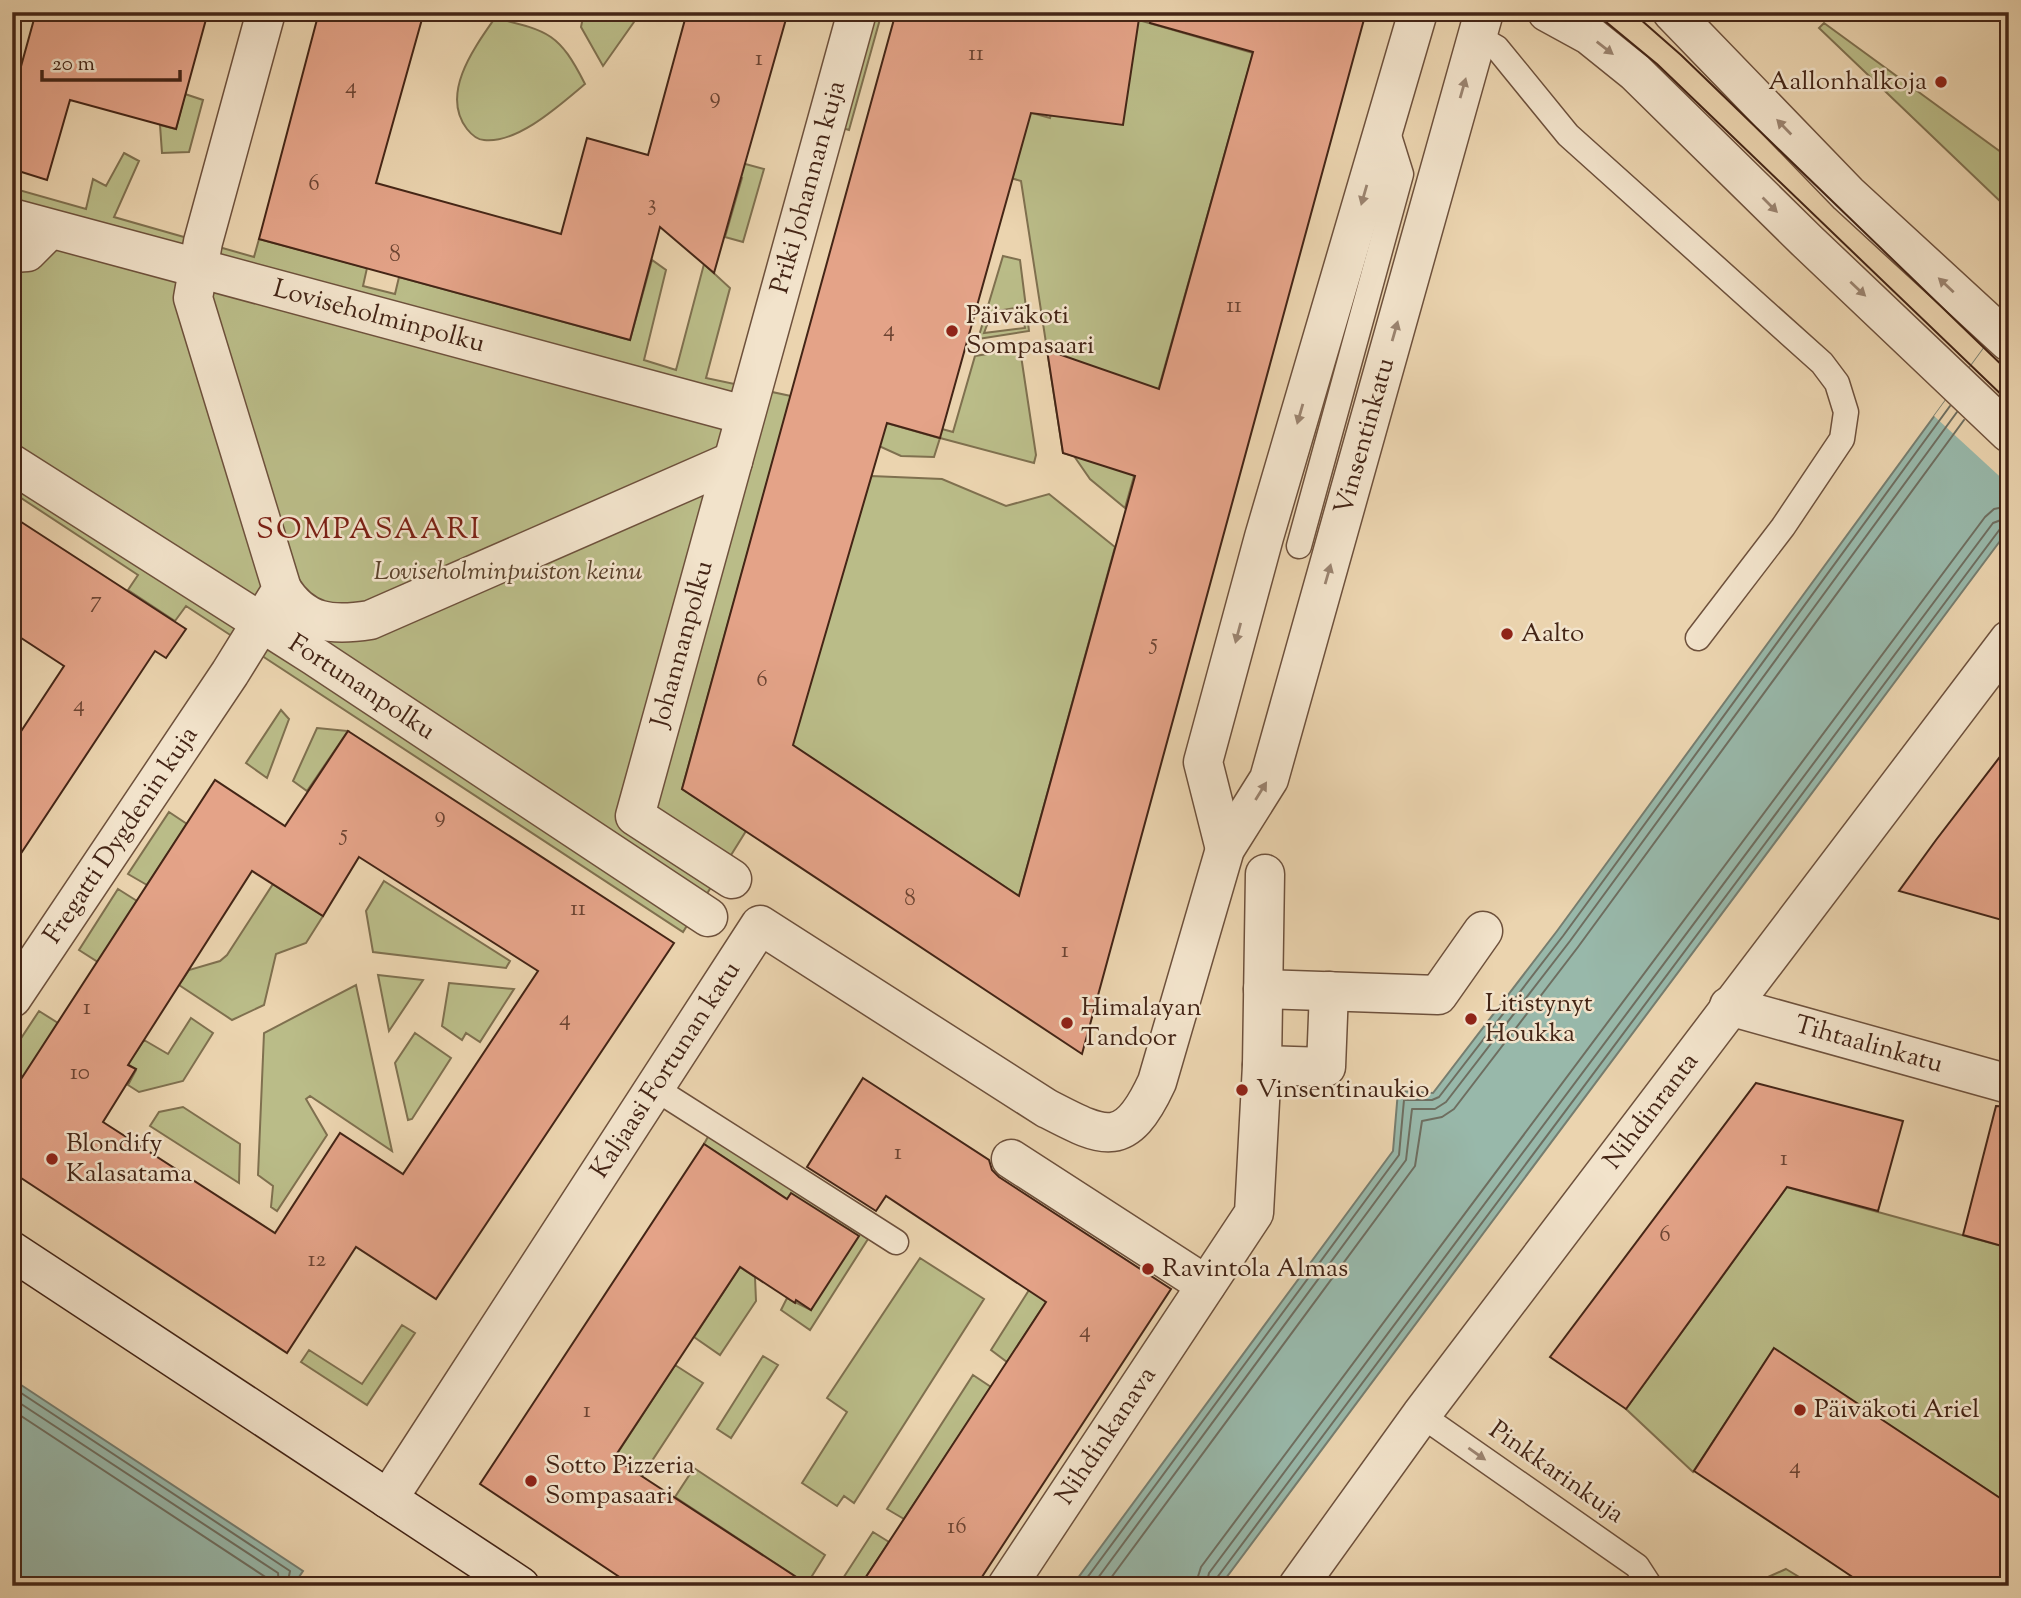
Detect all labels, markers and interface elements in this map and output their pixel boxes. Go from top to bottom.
scale bar [42,38,180,82]
house number: 11 [968,38,984,71]
one-way arrow [1596,41,1614,56]
house number: 1 [755,43,763,76]
text: 20 m [52,50,95,80]
place label: Aallonhalkoja [1768,64,1927,101]
house number: 4 [345,71,357,104]
marker: Aallonhalkoja [1933,74,1949,90]
street label: Priki Johannan kuja [762,77,856,298]
one-way arrow [1459,78,1469,99]
house number: 9 [709,81,721,114]
one-way arrow [1776,119,1792,136]
house number: 6 [308,168,320,201]
one-way arrow [1358,185,1368,206]
house number: 3 [647,188,657,221]
one-way arrow [1761,196,1778,212]
house number: 8 [389,239,401,272]
street label: Loviseholminpolku [269,271,489,363]
one-way arrow [1937,277,1955,293]
one-way arrow [1849,280,1866,296]
house number: 11 [1226,290,1242,323]
place label: Päiväkoti Sompasaari [966,298,1094,365]
house number: 4 [883,314,895,347]
one-way arrow [1391,320,1401,341]
marker: Päiväkoti Sompasaari [944,323,960,339]
street label: Vinsentinkatu [1325,354,1405,519]
one-way arrow [1294,403,1304,424]
district label: SOMPASAARI [256,509,482,552]
park label: Loviseholminpuiston keinu [374,554,643,591]
street label: Johannanpolku [641,557,723,734]
one-way arrow [1323,563,1333,584]
house number: 7 [90,585,102,618]
place label: Aalto [1521,616,1584,653]
one-way arrow [1232,622,1243,644]
street label: Fortunanpolku [281,626,442,750]
marker: Aalto [1499,626,1515,642]
house number: 5 [1148,627,1158,660]
house number: 6 [756,664,768,697]
house number: 4 [73,689,85,722]
street label: Fregatti Dygdenin kuja [35,719,208,951]
one-way arrow [1255,781,1268,801]
house number: 9 [434,800,446,833]
house number: 5 [338,818,348,851]
house number: 8 [904,883,916,916]
house number: 11 [570,893,586,926]
house number: 1 [1061,935,1069,968]
street label: Kaljaasi Fortunan katu [582,954,750,1186]
place label: Litistynyt Houkka [1485,986,1593,1053]
place label: Himalayan Tandoor [1081,990,1202,1057]
house number: 1 [83,992,91,1025]
house number: 4 [559,1003,571,1036]
street label: Tihtaalinkatu [1790,1007,1947,1083]
marker: Litistynyt Houkka [1463,1011,1479,1027]
marker: Himalayan Tandoor [1059,1015,1075,1031]
street label: Nihdinranta [1595,1045,1708,1177]
house number: 10 [70,1057,90,1090]
place label: Vinsentinaukio [1256,1072,1430,1109]
marker: Vinsentinaukio [1234,1082,1250,1098]
place label: Blondify Kalasatama [66,1126,192,1193]
house number: 1 [894,1137,902,1170]
house number: 1 [1780,1143,1788,1176]
marker: Blondify Kalasatama [44,1151,60,1167]
house number: 6 [1659,1219,1671,1252]
house number: 12 [308,1244,327,1277]
place label: Ravintola Almas [1162,1251,1348,1288]
marker: Ravintola Almas [1140,1261,1156,1277]
house number: 4 [1079,1315,1091,1348]
street label: Nihdinkanava [1047,1359,1166,1513]
place label: Päiväkoti Ariel [1814,1392,1980,1429]
house number: 1 [583,1395,591,1428]
marker: Päiväkoti Ariel [1792,1402,1808,1418]
street label: Pinkkarinkuja [1481,1413,1631,1533]
one-way arrow [1468,1447,1486,1461]
place label: Sotto Pizzeria Sompasaari [545,1448,695,1515]
house number: 4 [1789,1451,1801,1484]
marker: Sotto Pizzeria Sompasaari [523,1473,539,1489]
house number: 16 [947,1511,967,1544]

